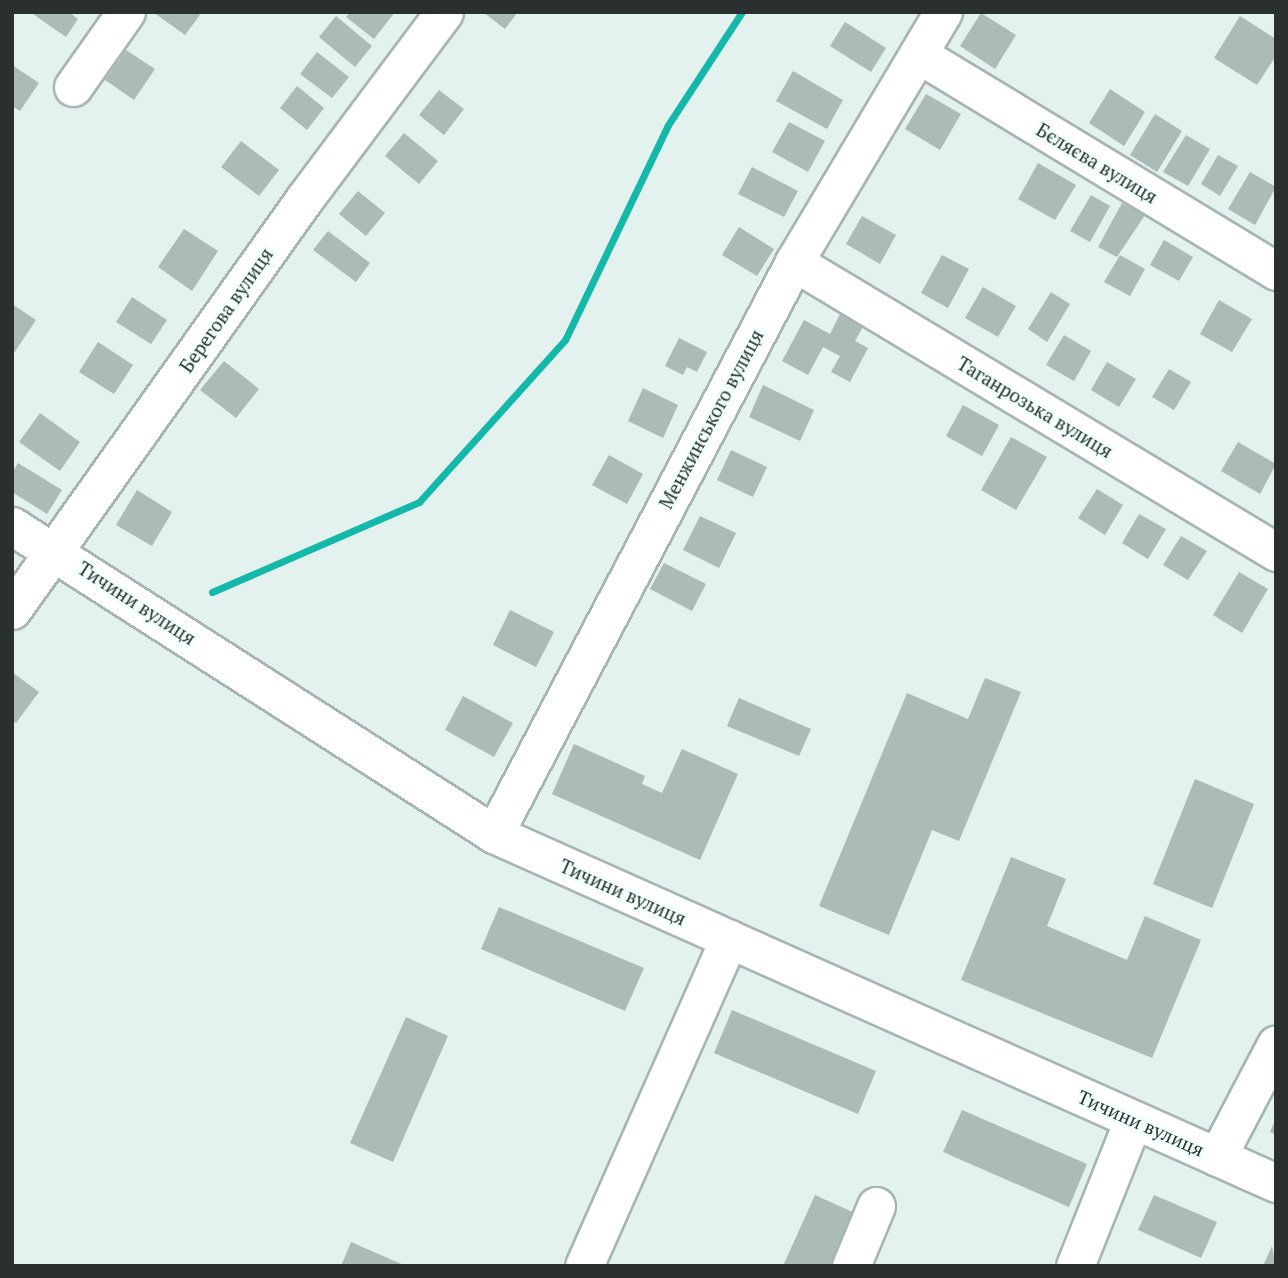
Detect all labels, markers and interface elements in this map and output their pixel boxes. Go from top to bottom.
street label: Бєляєва вулиця [1032,118,1162,208]
street label: Берегова вулиця [174,243,278,377]
street label: Менжинського вулиця [654,325,768,513]
street label: Таганрозька вулиця [953,352,1117,462]
street label: Тичини вулиця [74,556,200,650]
street label: Тичини вулиця [556,854,690,930]
street label: Тичини вулиця [1074,1085,1208,1161]

